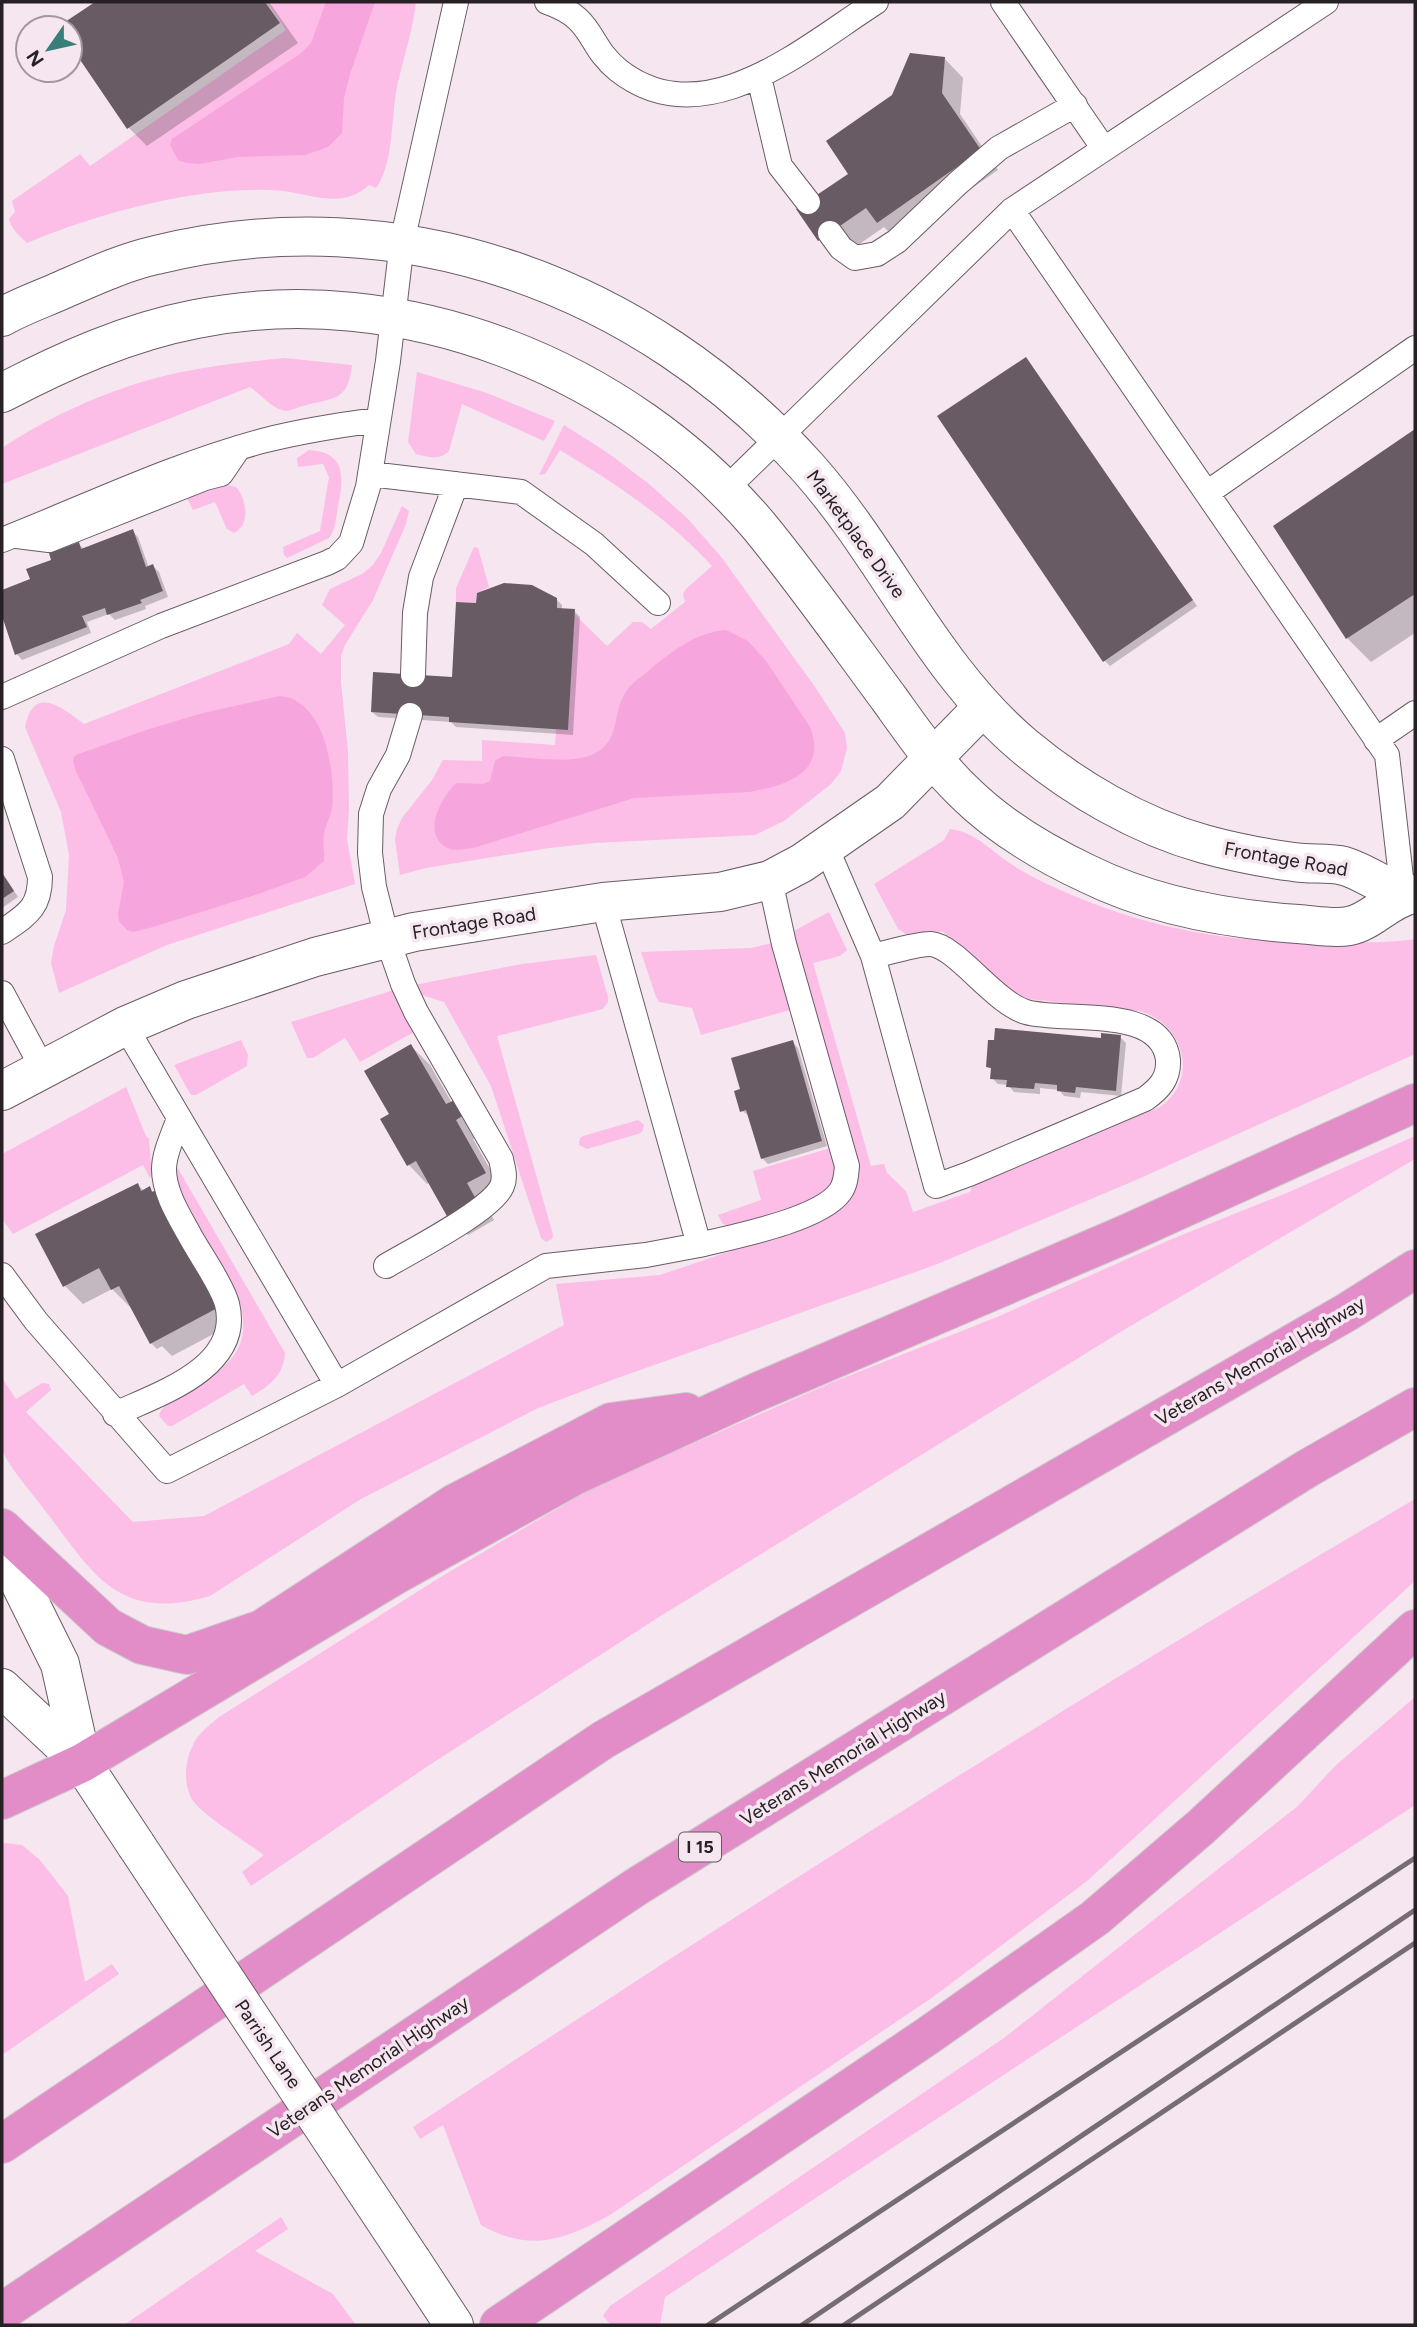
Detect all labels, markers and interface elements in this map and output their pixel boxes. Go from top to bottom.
north arrow [14,14,84,84]
text: N [22,46,49,71]
street label: Marketplace Drive [802,465,910,603]
street label: Frontage Road [1222,837,1350,881]
street label: Frontage Road [410,902,538,944]
street label: Veterans Memorial Highway [1151,1292,1369,1430]
street label: Veterans Memorial Highway [736,1685,950,1831]
road number: I 15 [679,1832,721,1861]
street label: Veterans Memorial Highway [263,1991,473,2143]
street label: Parrish Lane [230,1995,306,2093]

